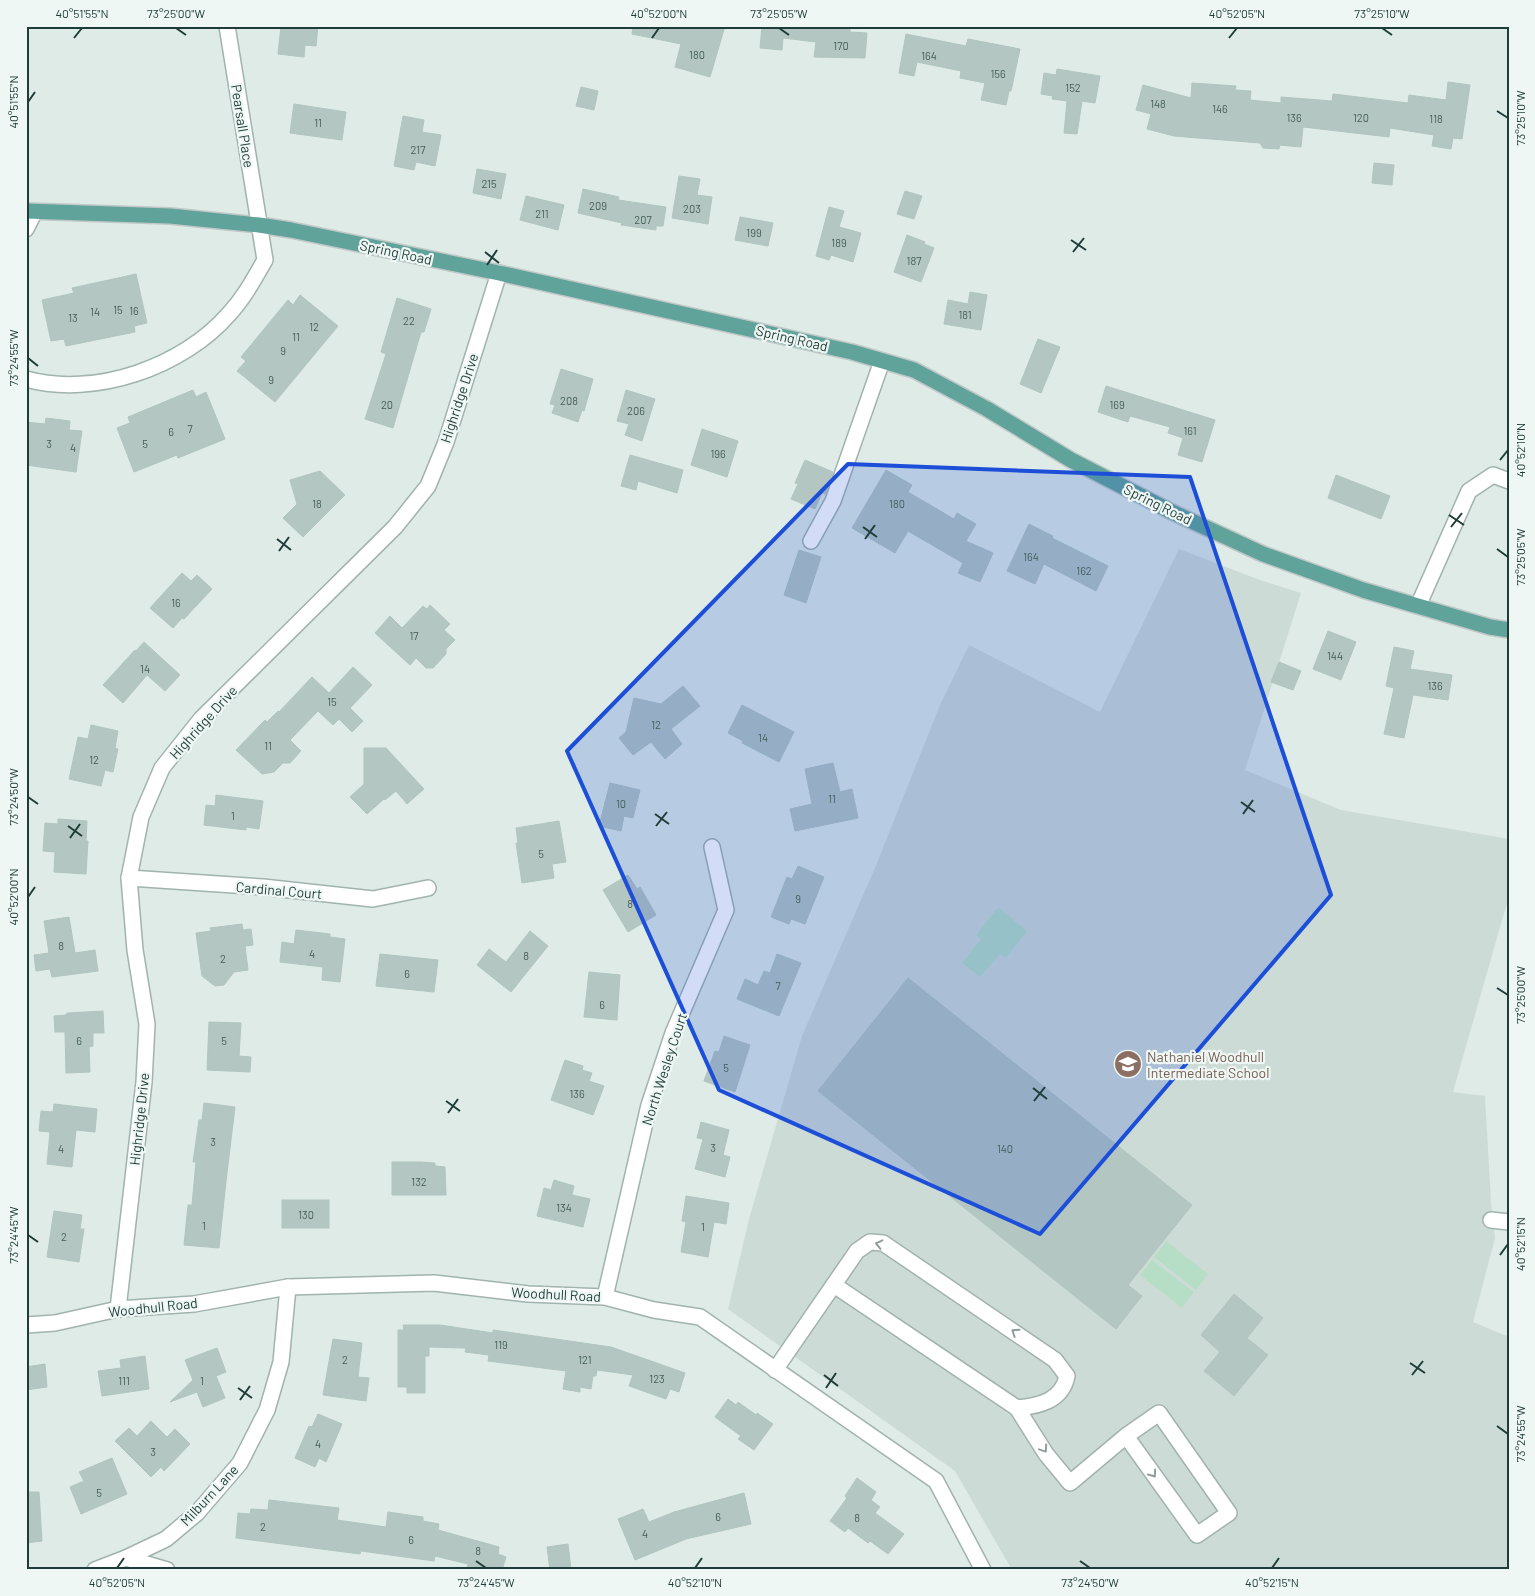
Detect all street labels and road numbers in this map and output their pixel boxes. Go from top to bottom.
street label: Pearsall Place [228,83,258,169]
street label: Spring Road [358,236,434,268]
street label: Spring Road [754,321,830,355]
street label: Highridge Drive [437,351,481,445]
street label: Spring Road [1121,480,1195,528]
street label: Highridge Drive [166,682,240,762]
street label: Cardinal Court [235,878,323,902]
street label: North Wesley Court [638,1011,690,1127]
street label: Highridge Drive [126,1072,152,1166]
street label: Woodhull Road [511,1283,601,1305]
street label: Woodhull Road [107,1294,199,1320]
street label: Milburn Lane [176,1461,242,1529]

